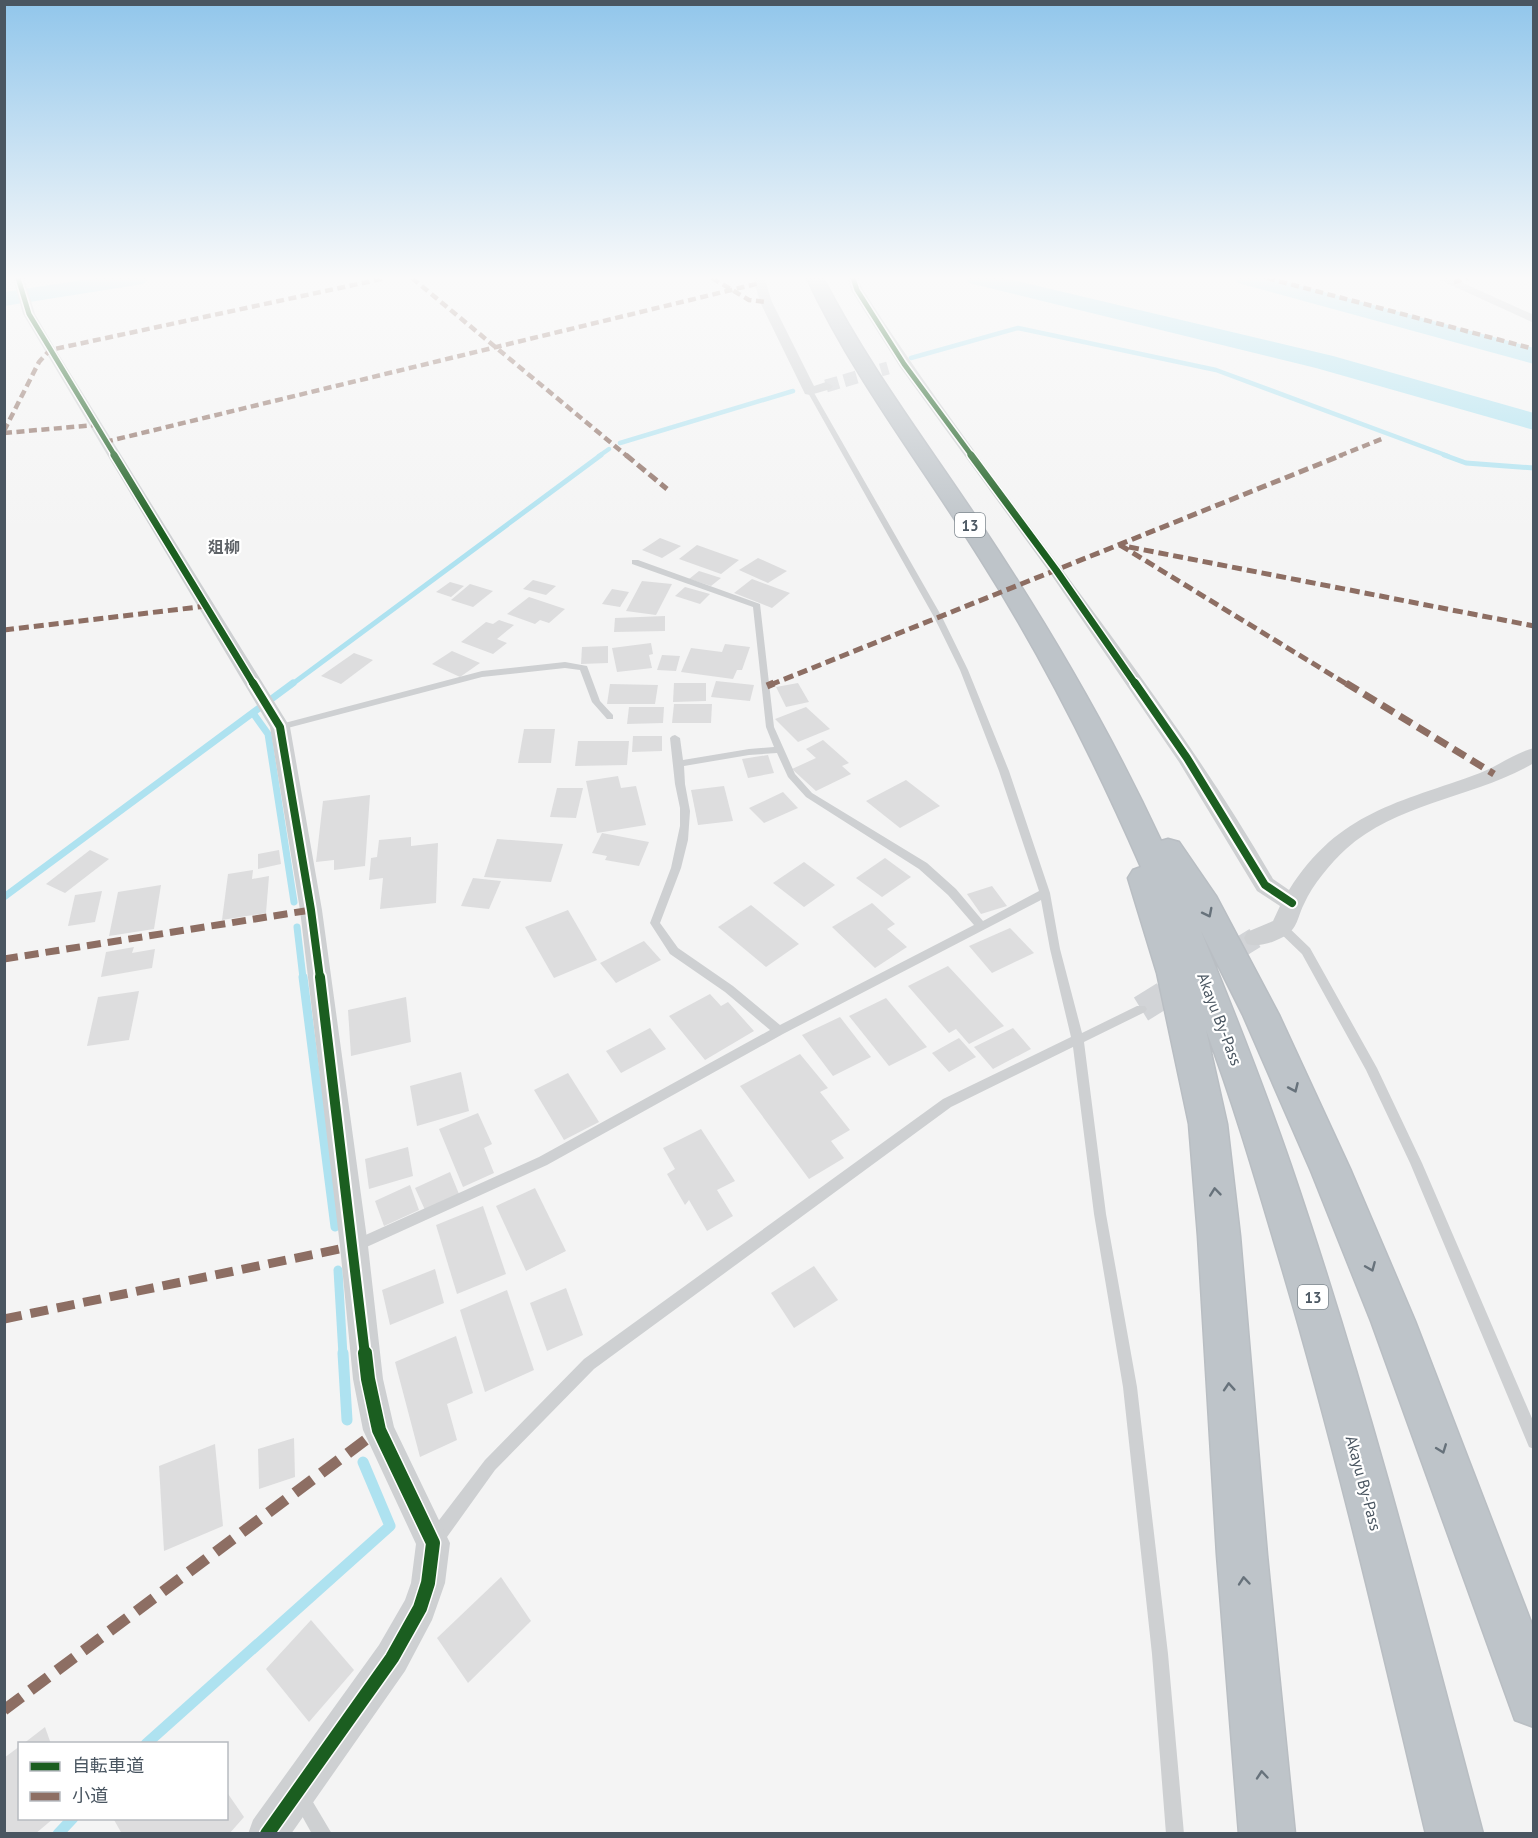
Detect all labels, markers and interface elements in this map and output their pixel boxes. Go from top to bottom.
road number: 13 [955,513,985,537]
district label: 爼柳 [208,537,240,557]
one-way arrow [1201,907,1212,917]
street label: Akayu By-Pass [1193,970,1247,1068]
one-way arrow [1286,1082,1298,1093]
one-way arrow [1209,1188,1222,1197]
one-way arrow [1364,1261,1376,1272]
road number: 13 [1298,1285,1328,1309]
one-way arrow [1223,1382,1236,1391]
street label: Akayu By-Pass [1342,1433,1386,1533]
one-way arrow [1434,1443,1447,1454]
one-way arrow [1238,1576,1251,1586]
legend [18,1742,228,1820]
text: 自転車道 [72,1754,144,1777]
one-way arrow [1256,1771,1269,1780]
text: 小道 [72,1784,108,1807]

